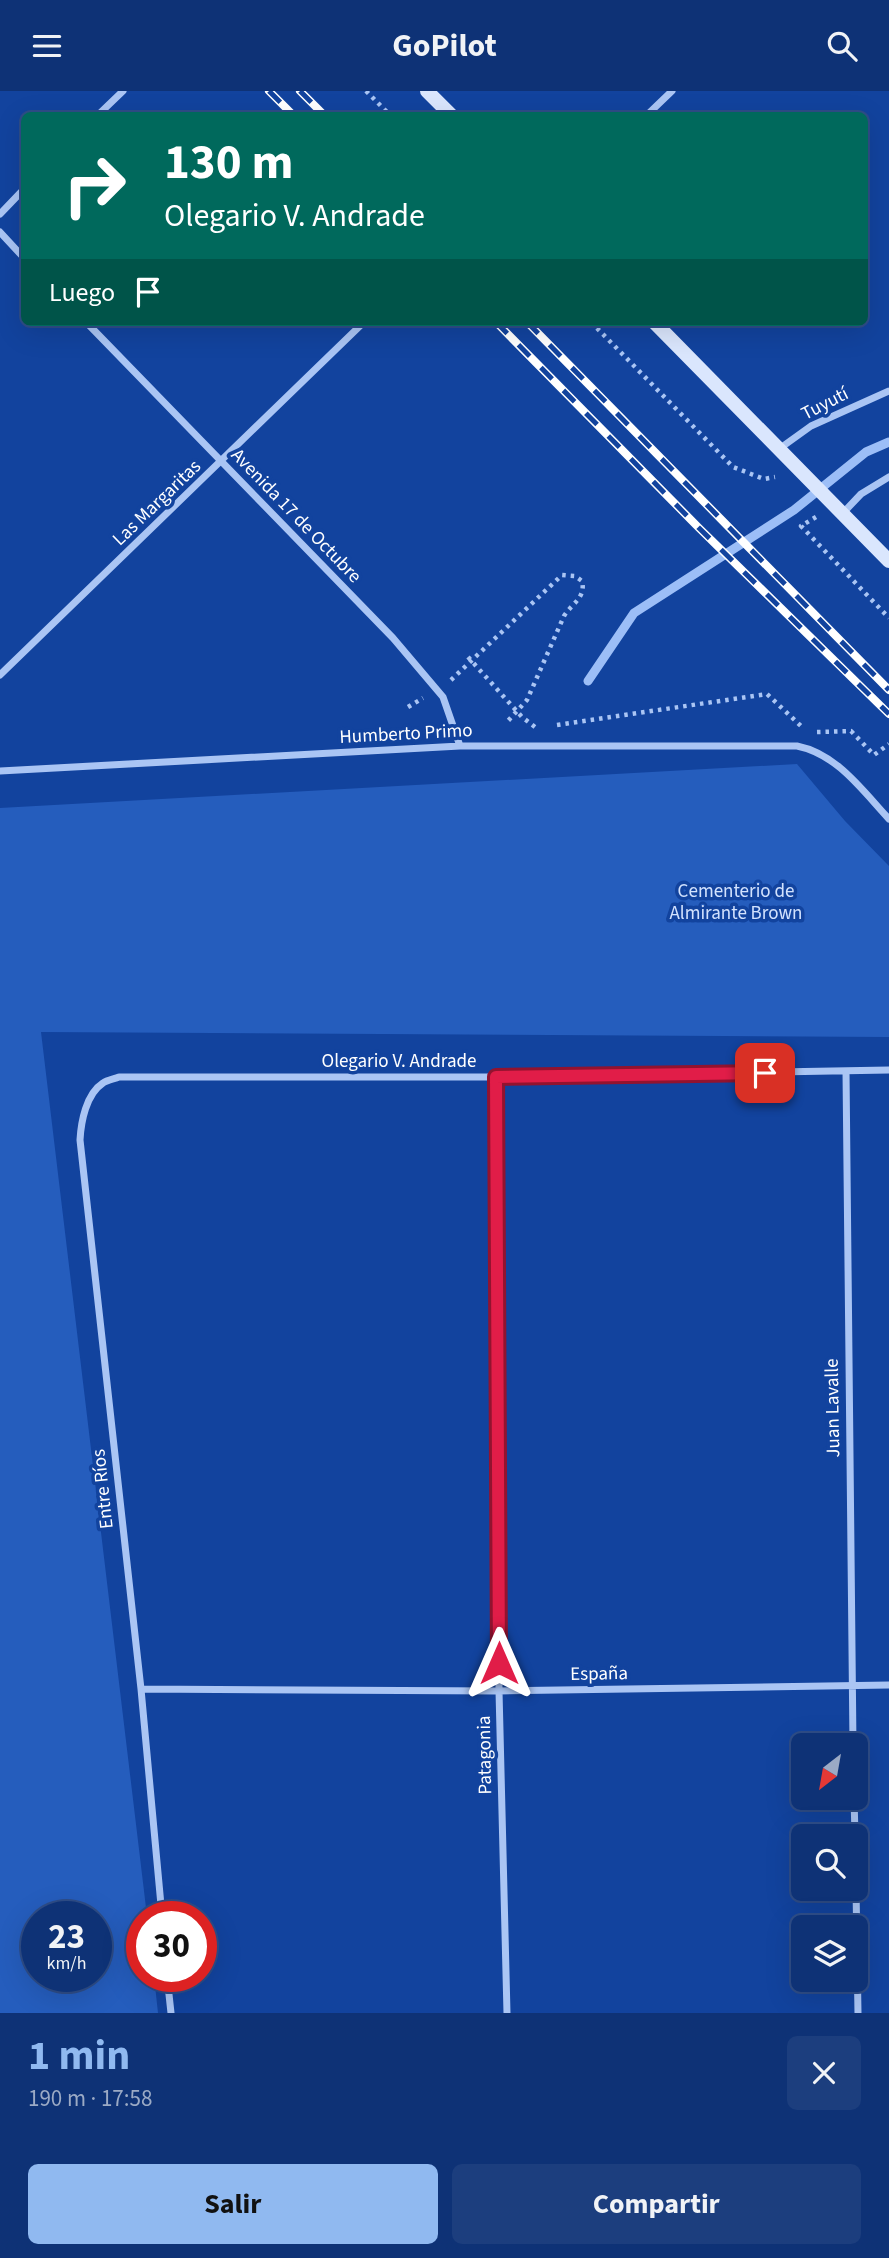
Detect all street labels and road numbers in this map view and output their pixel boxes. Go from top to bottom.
street label: Tuyutí [797,380,855,427]
street label: Avenida 17 de Octubre [224,443,368,589]
street label: Las Margaritas [107,454,207,552]
street label: Humberto Primo [339,717,473,751]
street label: Olegario V. Andrade [322,1048,476,1075]
street label: Juan Lavalle [819,1358,847,1458]
street label: Entre Ríos [85,1448,121,1530]
street label: España [570,1660,628,1688]
street label: Patagonia [471,1715,499,1795]

